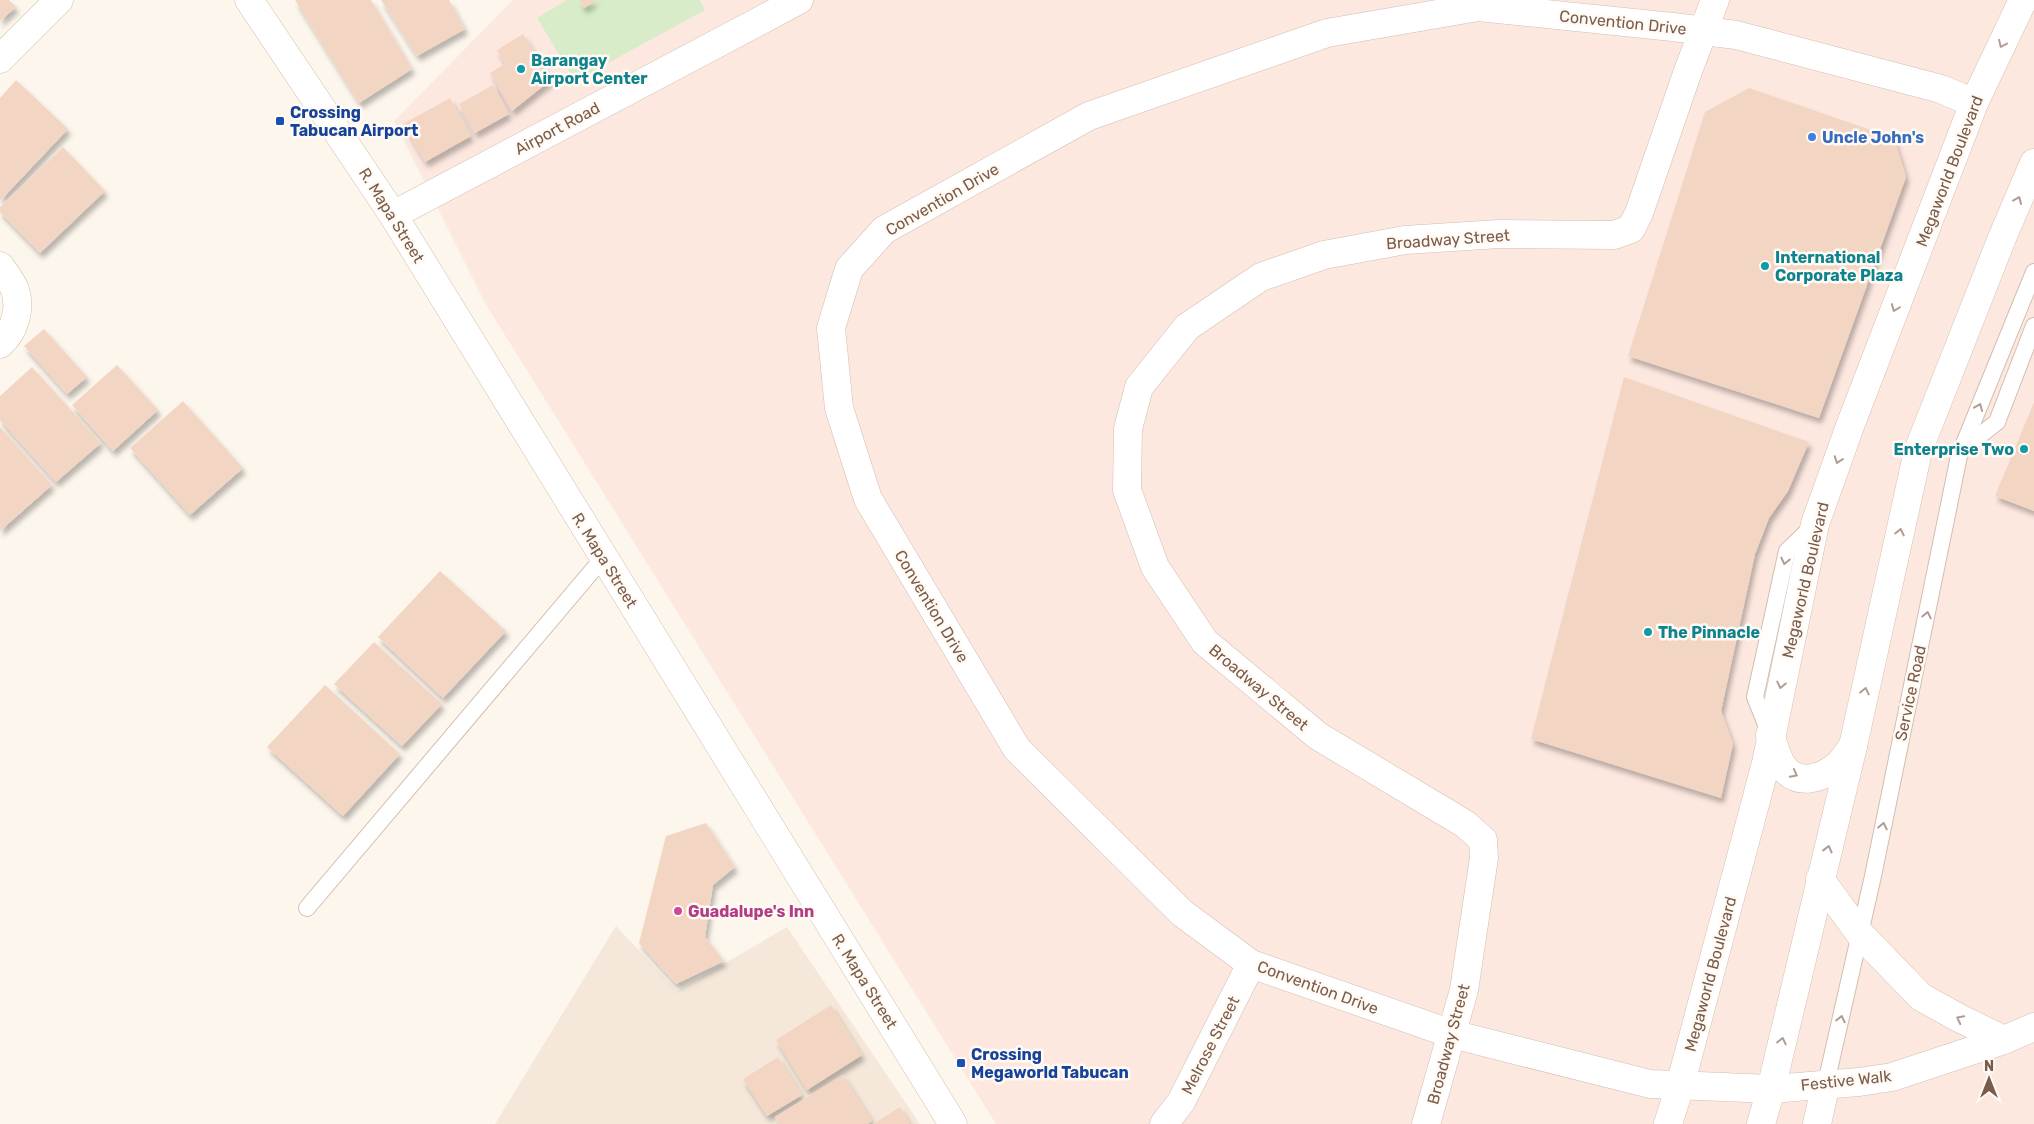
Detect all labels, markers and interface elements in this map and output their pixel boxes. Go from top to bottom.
street label: Convention Drive [1558,6,1688,39]
one-way arrow [1998,39,2008,48]
place label: Barangay Airport Center [531,51,648,88]
marker: Barangay Airport Center [515,63,527,75]
street label: Megaworld Boulevard [1912,93,1987,249]
street label: Airport Road [511,98,603,159]
place label: Crossing Tabucan Airport [290,103,419,140]
marker: Crossing Tabucan Airport [274,115,286,127]
place label: Uncle John's [1822,128,1924,147]
marker: Uncle John's [1806,131,1818,143]
street label: Convention Drive [882,159,1002,240]
street label: R. Mapa Street [355,164,428,266]
one-way arrow [2011,196,2022,205]
street label: Broadway Street [1386,226,1511,253]
place label: International Corporate Plaza [1775,248,1903,285]
marker: International Corporate Plaza [1759,260,1771,272]
one-way arrow [1891,303,1901,312]
one-way arrow [1973,403,1984,412]
place label: Enterprise Two [1894,440,2014,459]
marker: Enterprise Two [2018,443,2030,455]
one-way arrow [1834,455,1844,464]
street label: Megaworld Boulevard [1778,500,1833,660]
street label: R. Mapa Street [568,509,641,611]
one-way arrow [1894,528,1905,537]
street label: Convention Drive [891,547,973,666]
one-way arrow [1780,557,1791,566]
one-way arrow [1921,611,1931,619]
place label: The Pinnacle [1658,623,1760,642]
marker: The Pinnacle [1642,626,1654,638]
street label: Broadway Street [1205,640,1312,735]
street label: Service Road [1891,644,1930,743]
one-way arrow [1776,681,1786,689]
one-way arrow [1859,686,1870,695]
one-way arrow [1789,768,1798,778]
one-way arrow [1877,821,1888,830]
one-way arrow [1822,845,1832,853]
street label: Megaworld Boulevard [1681,894,1740,1054]
place label: Guadalupe's Inn [688,902,814,921]
marker: Guadalupe's Inn [672,905,684,917]
street label: R. Mapa Street [828,930,901,1032]
street label: Convention Drive [1255,957,1381,1018]
street label: Broadway Street [1423,982,1474,1106]
street label: Melrose Street [1177,993,1243,1098]
one-way arrow [1835,1014,1846,1023]
one-way arrow [1956,1015,1965,1025]
one-way arrow [1776,1037,1787,1046]
place label: Crossing Megaworld Tabucan [971,1045,1129,1082]
north arrow [1964,1054,2014,1104]
marker: Crossing Megaworld Tabucan [955,1057,967,1069]
text: N [1984,1058,1994,1075]
street label: Festive Walk [1800,1066,1893,1095]

